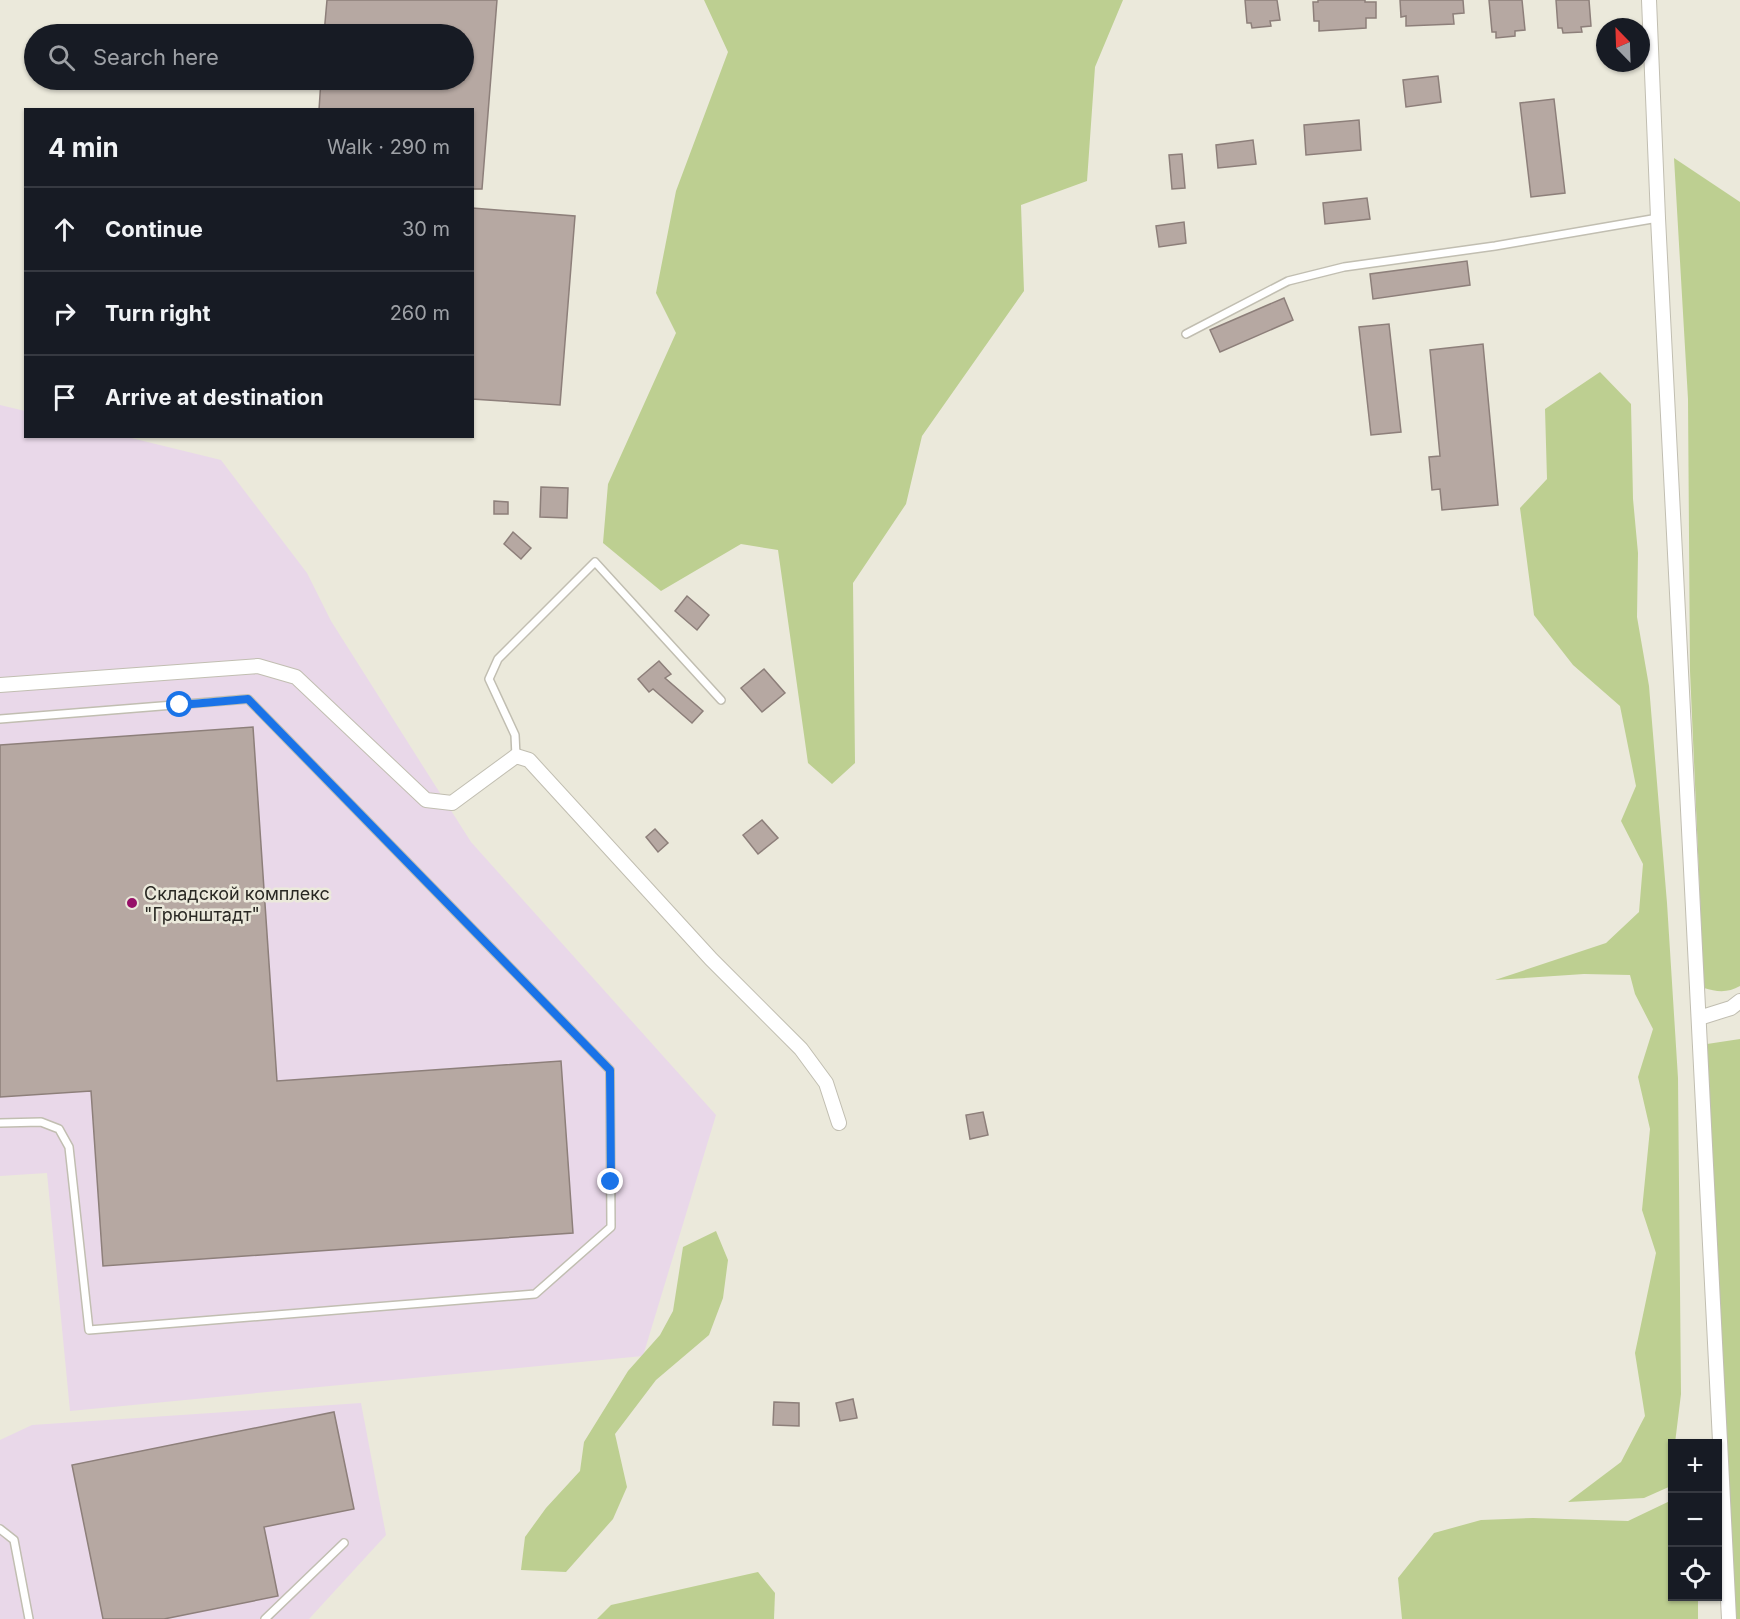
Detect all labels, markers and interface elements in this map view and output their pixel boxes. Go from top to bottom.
north arrow [1596,18,1650,72]
search box [24,24,474,90]
icon: search [45,41,78,74]
text: Search here [93,44,219,70]
text: 4 min [48,132,119,163]
text: Walk · 290 m [327,135,450,159]
icon: ahead [48,213,81,246]
text: Continue [105,216,203,242]
text: 30 m [402,217,450,241]
icon: right [48,297,81,330]
text: Turn right [105,300,211,326]
text: 260 m [390,301,450,325]
icon: arrive [48,381,81,414]
text: Arrive at destination [105,384,324,410]
route start [166,691,192,717]
place label: Складской комплекс "Грюнштадт" [144,883,330,925]
marker: Складской комплекс "Грюнштадт" [125,896,139,910]
route end [597,1168,623,1194]
map controls [1668,1439,1722,1601]
button: + [1668,1439,1722,1493]
button: − [1668,1493,1722,1547]
button: locate [1668,1547,1722,1601]

